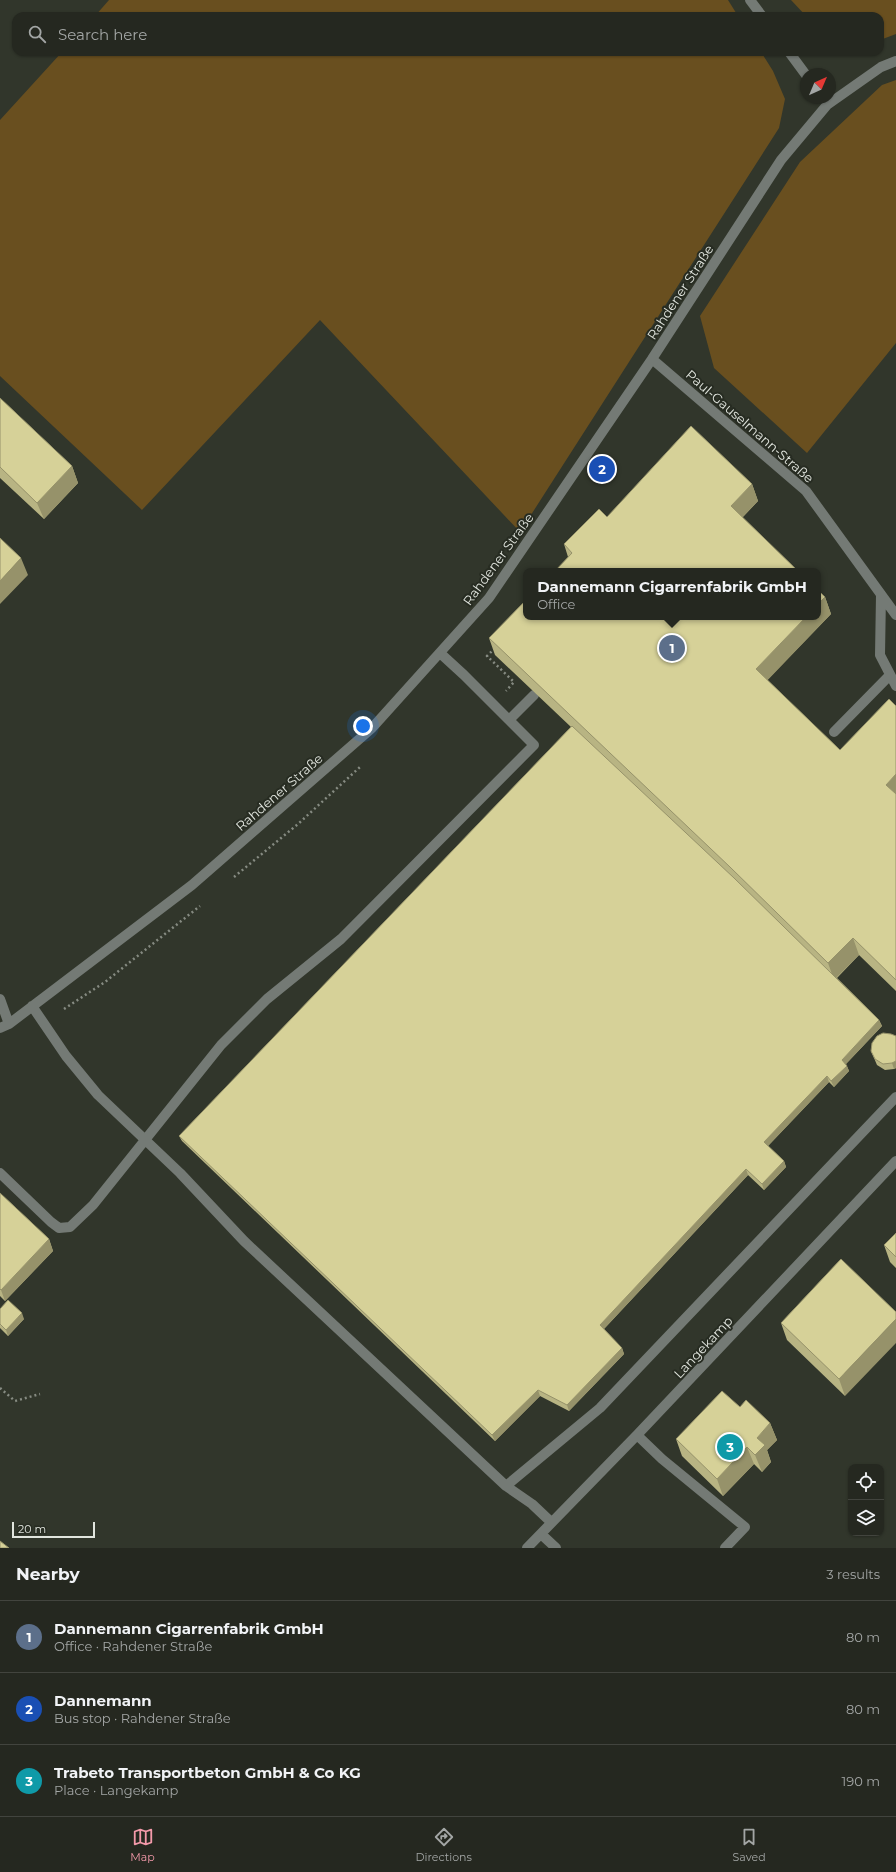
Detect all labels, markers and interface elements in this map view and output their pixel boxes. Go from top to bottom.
search box [12,12,884,56]
icon: search [26,23,48,45]
text: Search here [58,25,147,44]
north arrow [800,68,836,104]
street label: Rahdener Straße [643,241,717,342]
street label: Paul-Gauselmann-Straße [683,366,817,486]
pin: 2 [589,454,615,484]
street label: Rahdener Straße [459,510,537,608]
popup [523,568,821,620]
text: Dannemann Cigarrenfabrik GmbH [537,577,807,596]
text: Office [537,596,575,612]
pin: 1 [659,633,685,663]
your location [353,716,373,736]
street label: Rahdener Straße [232,750,326,834]
street label: Langekamp [670,1313,736,1381]
pin: 3 [717,1432,743,1462]
map controls [848,1464,884,1536]
button: locate [848,1464,884,1500]
button: layers [848,1500,884,1536]
scale bar [12,1520,95,1539]
text: 20 m [18,1522,46,1536]
text: Nearby [16,1564,80,1584]
text: 3 results [826,1566,880,1582]
text: Dannemann Cigarrenfabrik GmbH [54,1619,324,1638]
text: 1 [26,1629,32,1645]
text: 80 m [846,1629,880,1645]
text: Office · Rahdener Straße [54,1638,212,1654]
text: Dannemann [54,1691,152,1710]
text: 2 [25,1701,33,1717]
text: 80 m [846,1701,880,1717]
text: Bus stop · Rahdener Straße [54,1710,231,1726]
text: Trabeto Transportbeton GmbH & Co KG [54,1763,361,1782]
text: 3 [25,1773,33,1789]
text: 190 m [842,1773,880,1789]
text: Place · Langekamp [54,1782,178,1798]
tab: Map [130,1826,155,1864]
tab: Directions [416,1826,472,1864]
tab: Saved [733,1826,766,1864]

